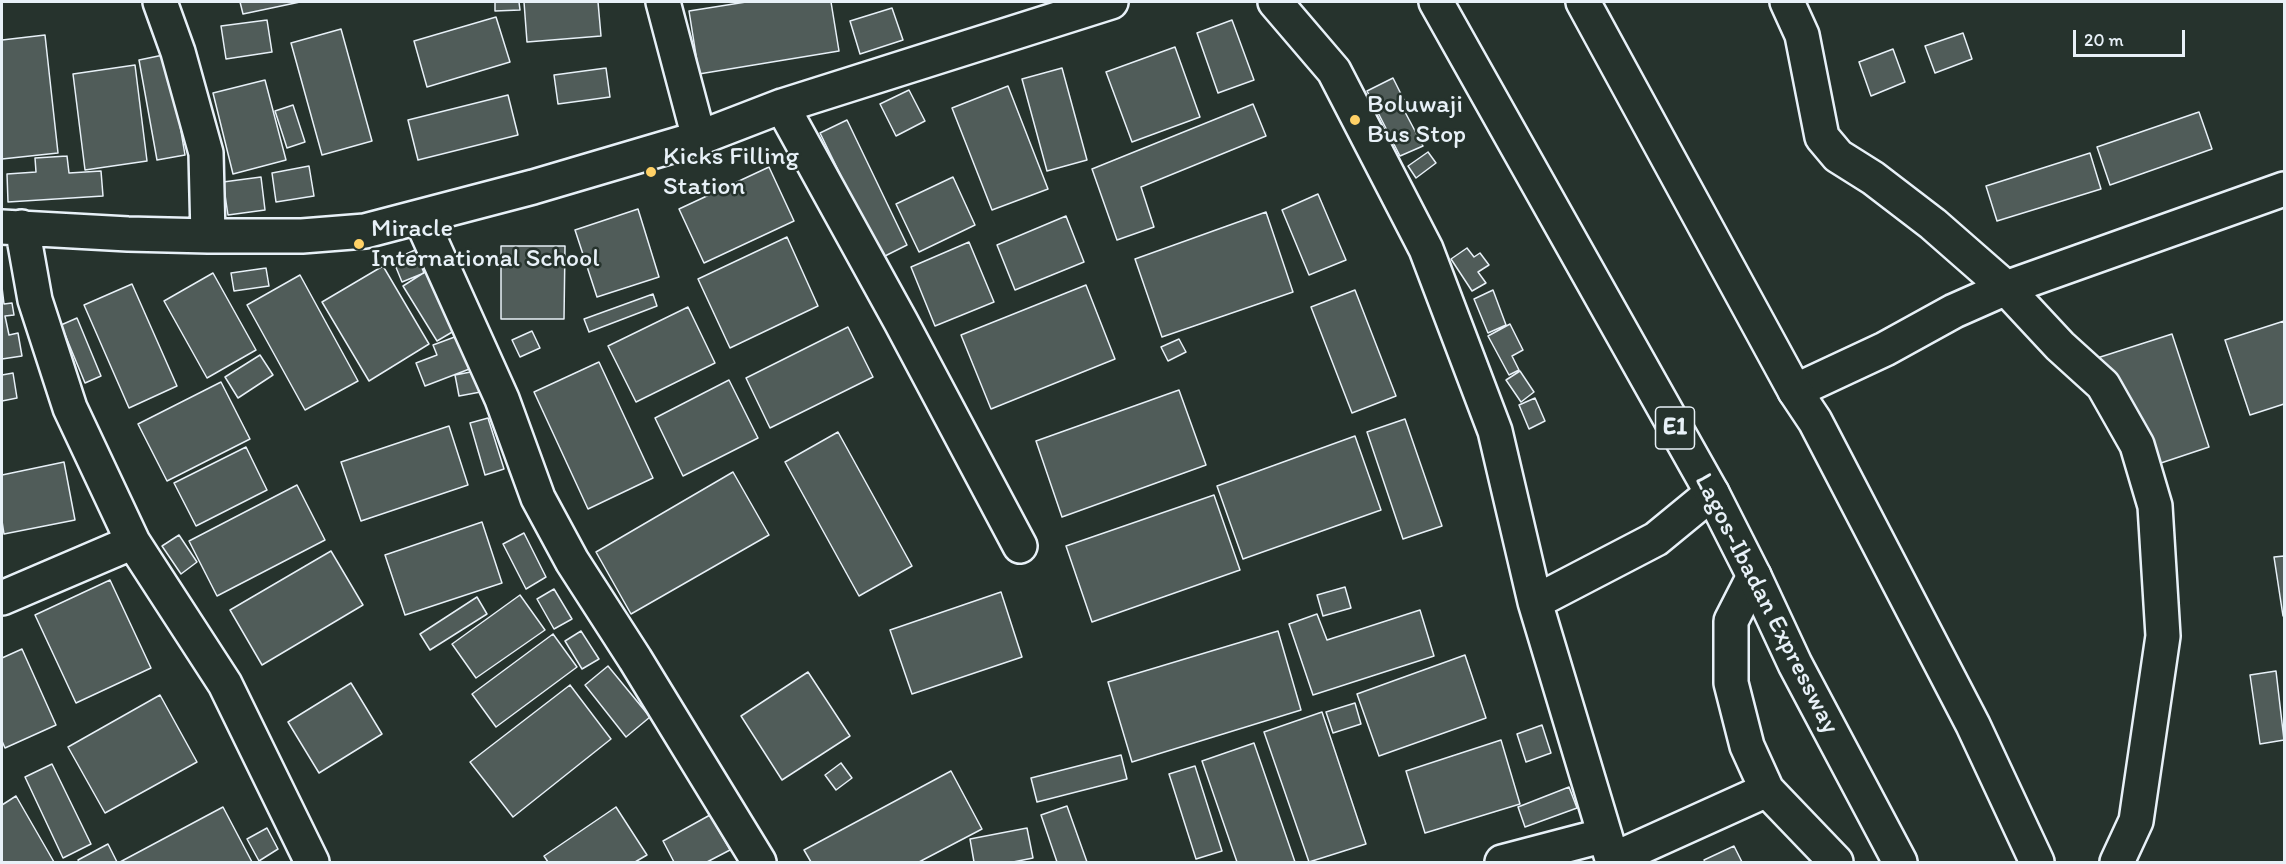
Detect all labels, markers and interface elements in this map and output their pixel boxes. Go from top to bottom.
scale bar [2076,18,2188,56]
text: 20 m [2084,29,2124,51]
place label: Boluwaji Bus Stop [1367,89,1466,150]
marker: Boluwaji Bus Stop [1348,113,1362,127]
place label: Kicks Filling Station [663,141,799,202]
marker: Kicks Filling Station [644,165,658,179]
place label: Miracle International School [371,213,600,274]
marker: Miracle International School [352,237,366,251]
road number: E1 [1656,407,1694,449]
street label: Lagos-Ibadan Expressway [1687,469,1845,739]

